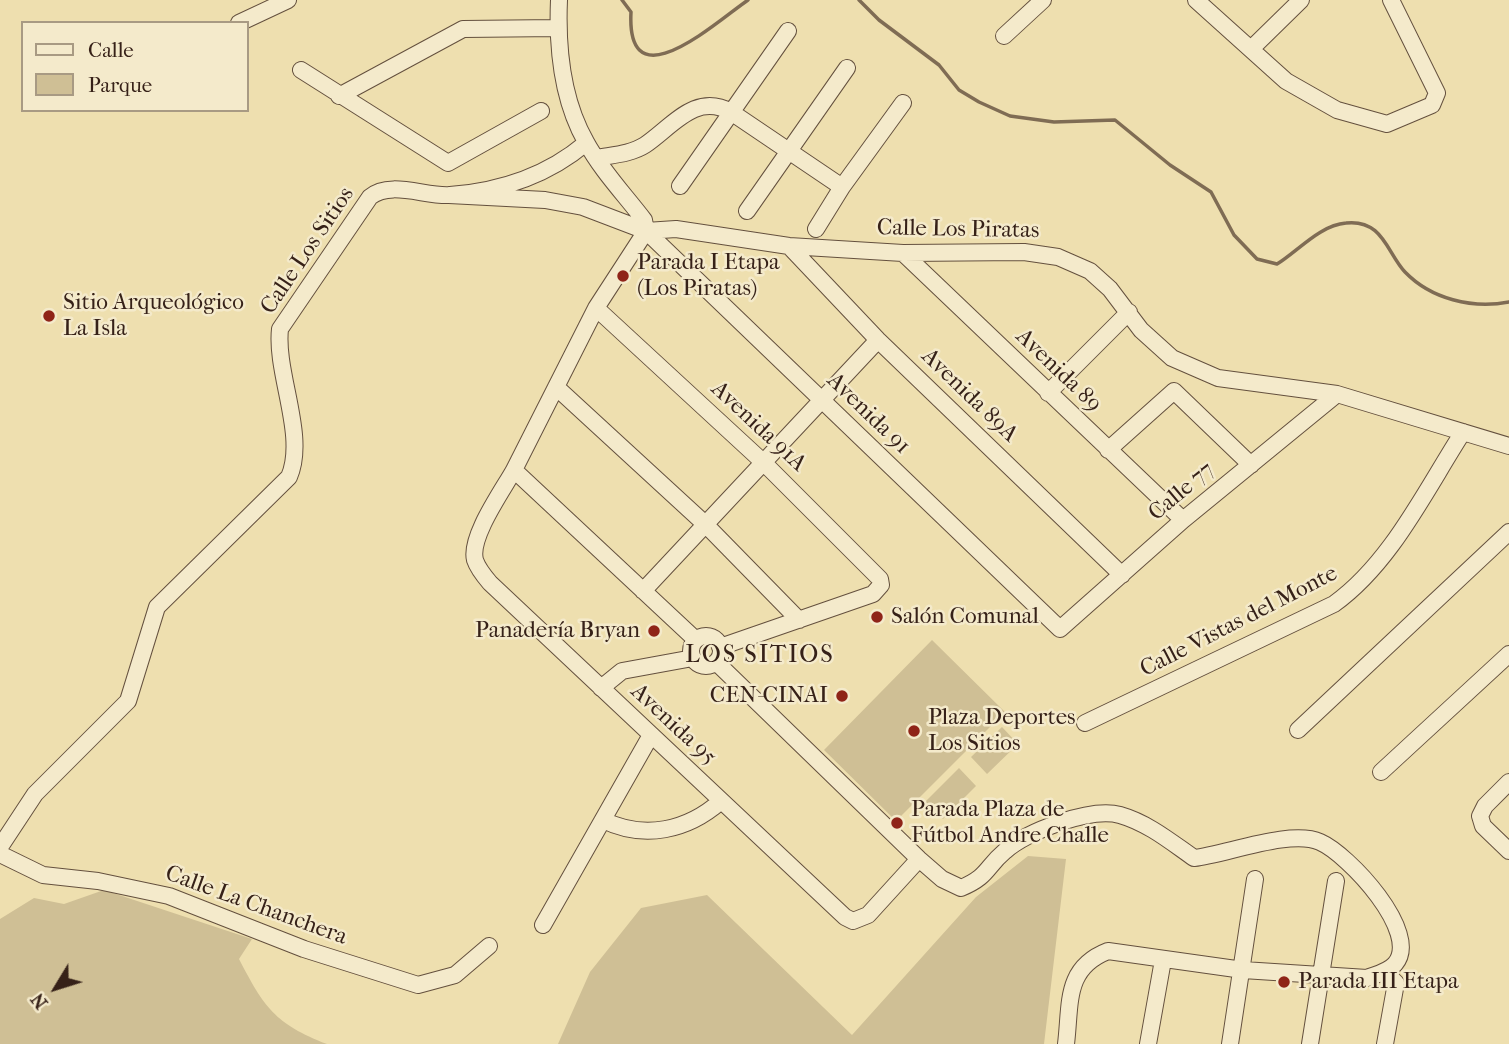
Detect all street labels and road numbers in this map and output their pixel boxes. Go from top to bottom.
street label: Calle Los Sitios [255,182,361,320]
street label: Calle Los Piratas [877,215,1039,245]
street label: Avenida 89 [1009,323,1107,419]
street label: Avenida 89A [915,343,1023,449]
street label: Avenida 91 [821,368,915,460]
street label: Avenida 91A [705,376,811,478]
street label: Calle 77 [1144,457,1220,527]
street label: Calle Vistas del Monte [1136,560,1342,684]
street label: Avenida 95 [624,678,722,772]
street label: Calle La Chanchera [161,860,351,952]

